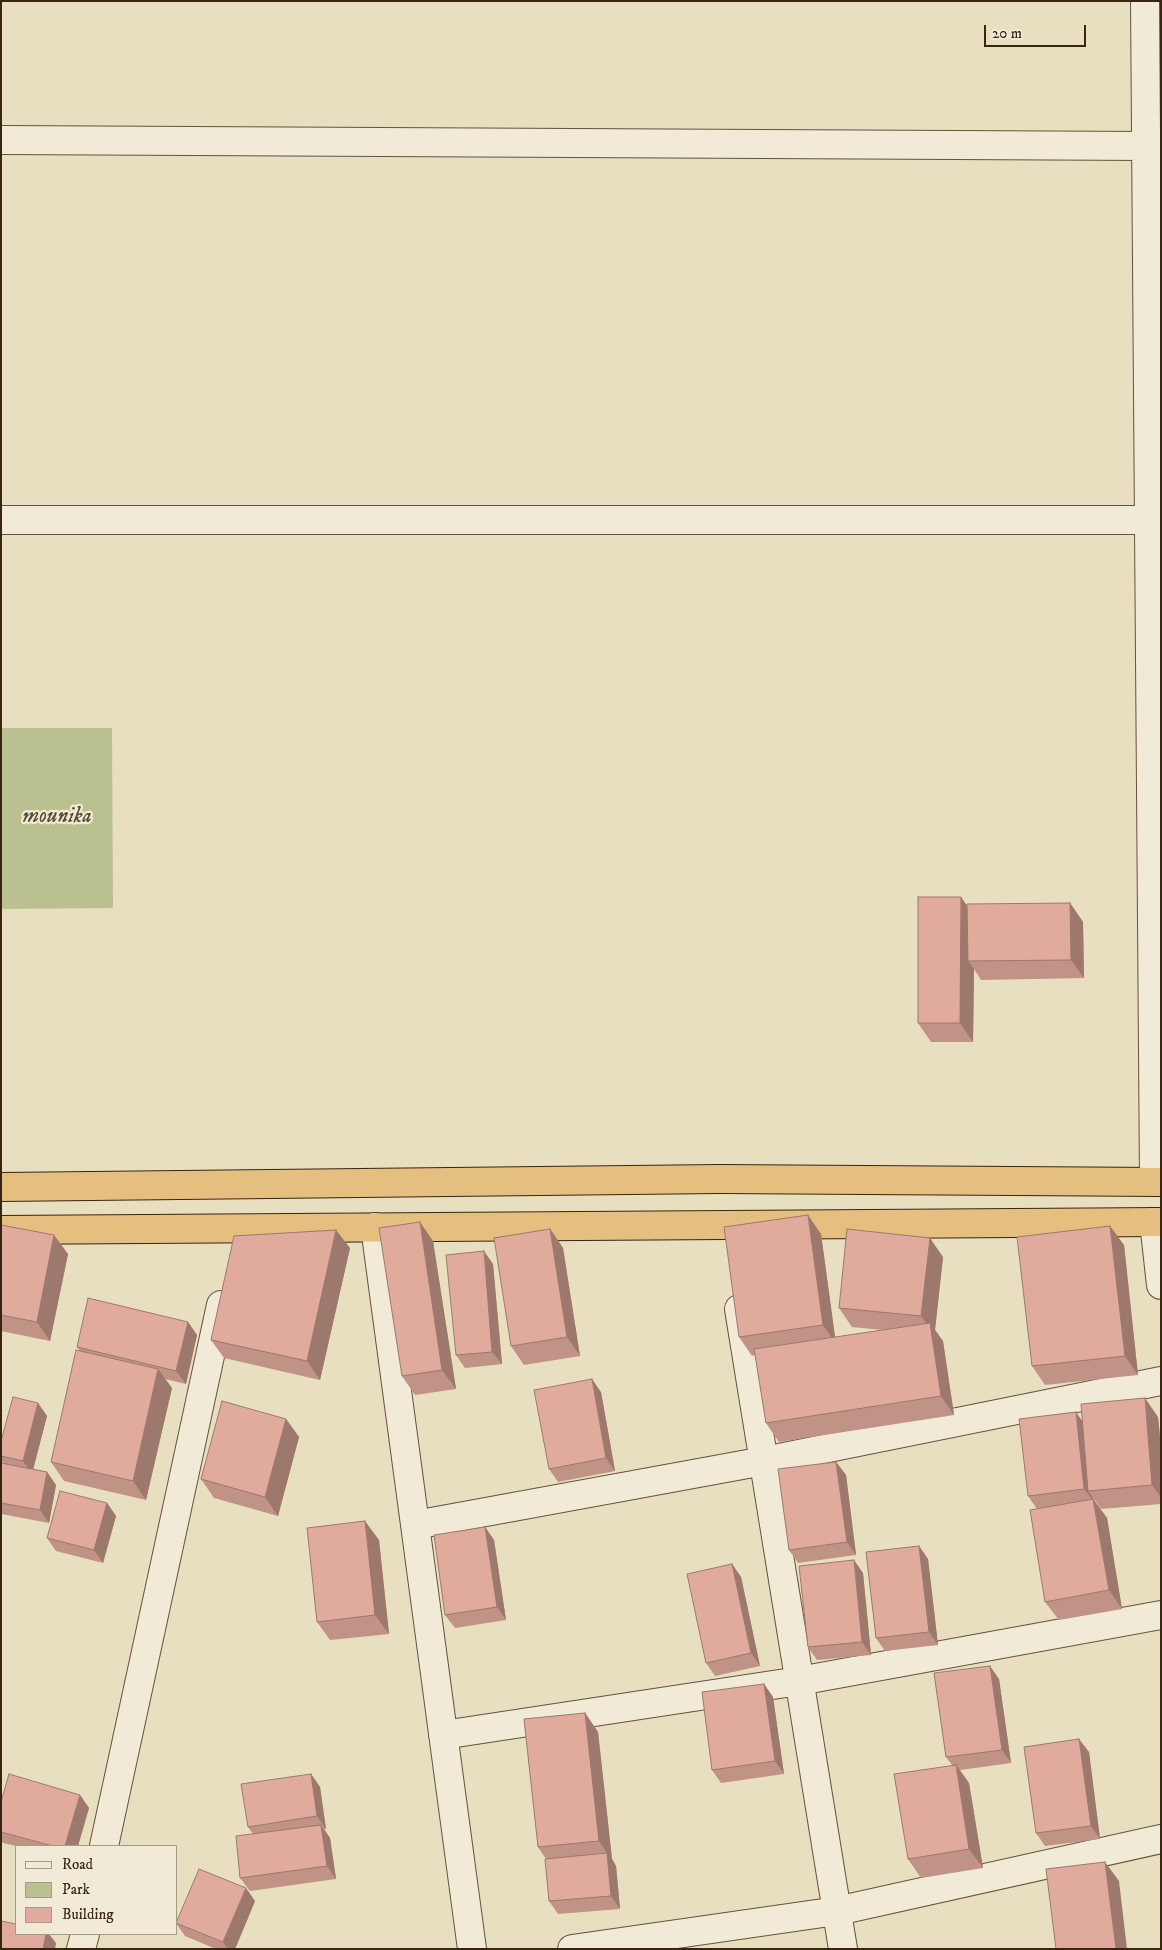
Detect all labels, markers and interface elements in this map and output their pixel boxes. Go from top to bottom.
scale bar [987,15,1090,47]
text: 20 m [992,24,1022,43]
park label: mounika [22,805,92,831]
legend [15,1845,178,1935]
text: Road [62,1855,93,1874]
text: Park [62,1880,90,1899]
text: Building [62,1905,114,1924]

